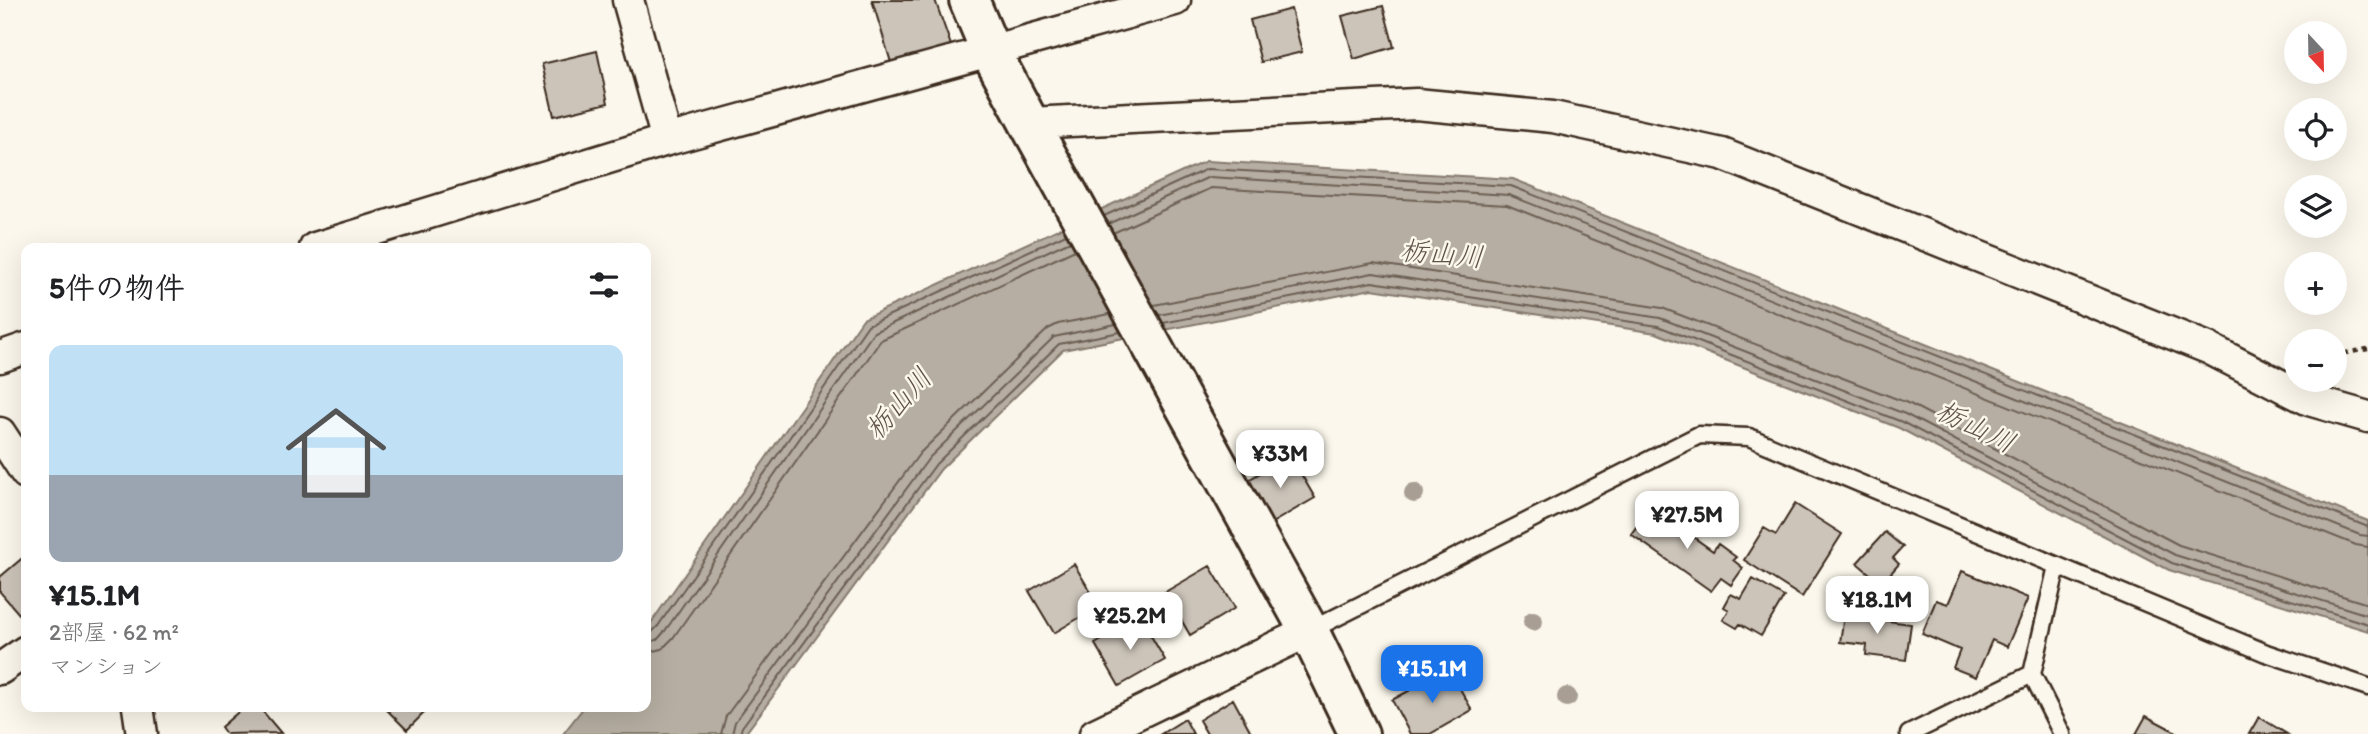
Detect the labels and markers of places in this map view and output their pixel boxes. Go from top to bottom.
pin: ¥33M [1239,430,1321,490]
pin: ¥27.5M [1630,491,1744,551]
pin: ¥18.1M [1820,576,1934,636]
pin: ¥25.2M [1073,592,1187,652]
pin: ¥15.1M [1375,646,1489,705]

